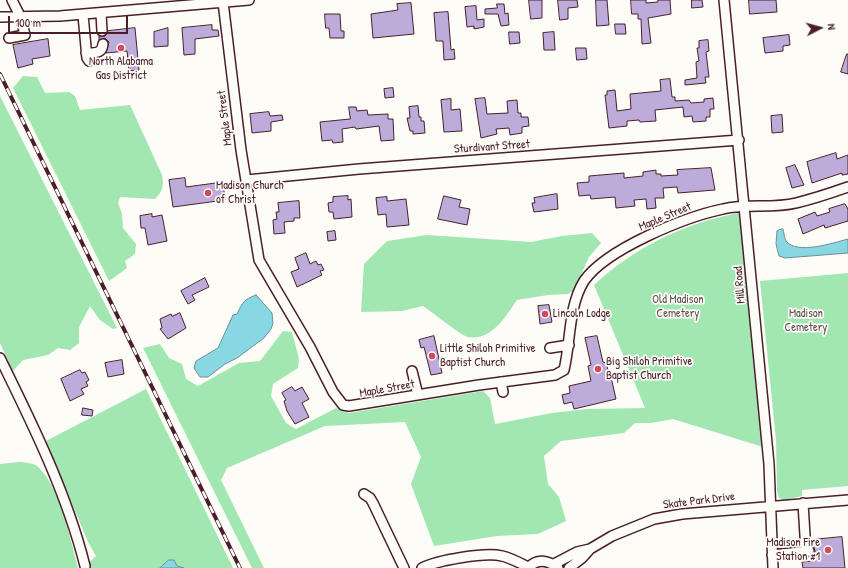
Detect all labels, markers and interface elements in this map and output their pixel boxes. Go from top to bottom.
scale bar [10,8,130,34]
north arrow [800,8,840,48]
text: 100 m [15,14,41,31]
text: N [825,23,839,30]
marker: North Alabama Gas District [116,43,126,53]
place label: North Alabama Gas District [89,55,153,83]
street label: Maple Street [214,90,236,146]
street label: Sturdivant Street [454,137,530,157]
place label: Madison Church of Christ [216,179,284,207]
marker: Madison Church of Christ [203,188,213,198]
street label: Maple Street [637,200,693,234]
street label: Mill Road [731,266,749,304]
park label: Old Madison Cemetery [652,293,704,321]
place label: Lincoln Lodge [553,307,611,321]
park label: Madison Cemetery [785,307,827,335]
marker: Lincoln Lodge [540,309,550,319]
place label: Little Shiloh Primitive Baptist Church [440,342,536,370]
marker: Little Shiloh Primitive Baptist Church [427,351,437,361]
place label: Big Shiloh Primitive Baptist Church [606,355,692,383]
marker: Big Shiloh Primitive Baptist Church [593,364,603,374]
street label: Maple Street [358,377,416,401]
street label: Skate Park Drive [662,489,736,513]
place label: Madison Fire Station #1 [767,536,820,564]
marker: Madison Fire Station #1 [823,545,833,555]

